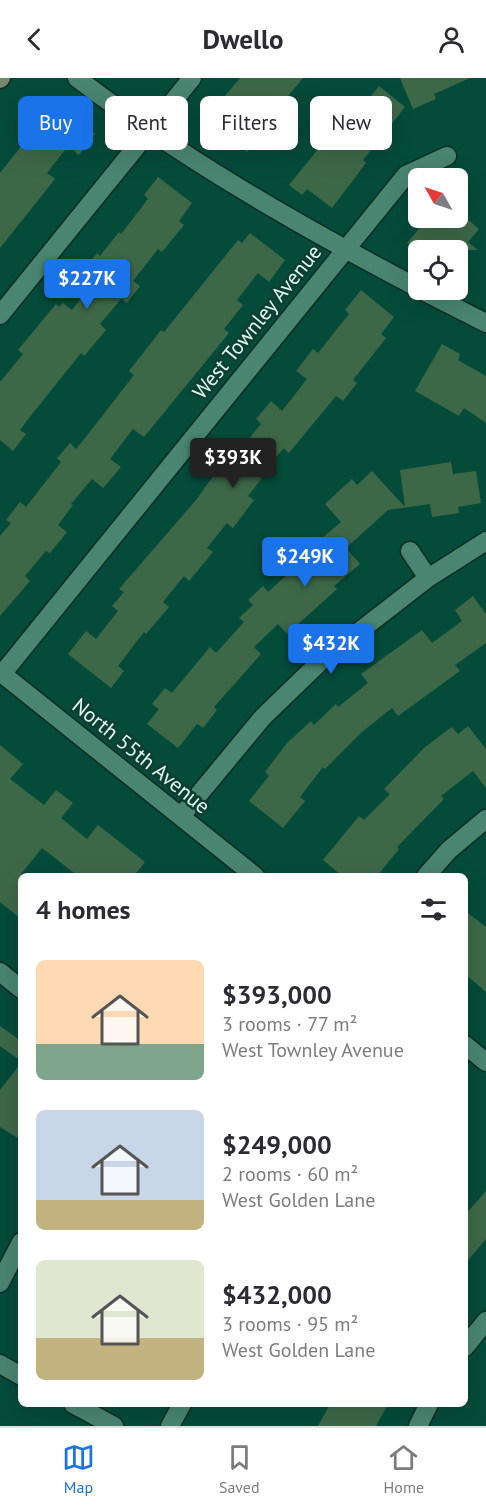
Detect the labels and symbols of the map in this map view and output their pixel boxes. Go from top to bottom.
north arrow [408,168,468,228]
street label: West Townley Avenue [186,239,327,404]
pin: $227K [45,259,129,310]
pin: $393K [191,438,275,489]
pin: $249K [263,537,347,588]
pin: $432K [289,624,373,675]
street label: North 55th Avenue [67,692,216,819]

